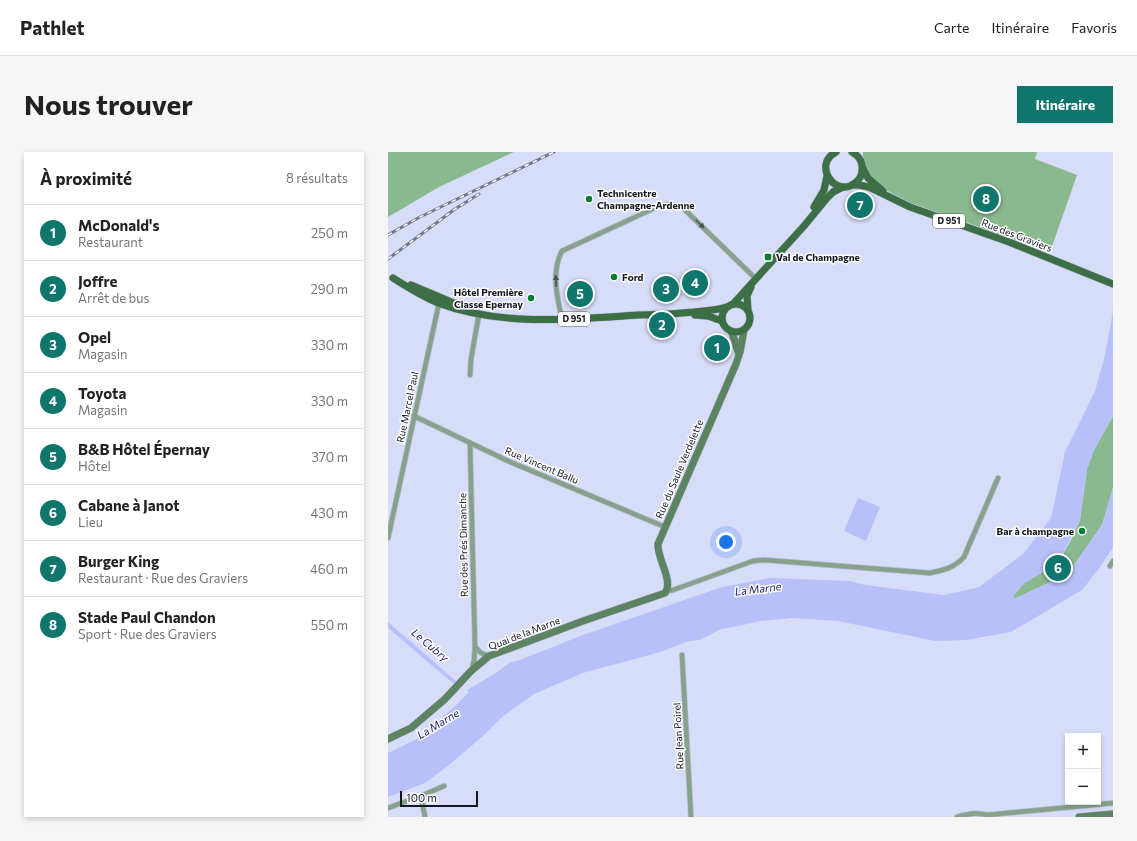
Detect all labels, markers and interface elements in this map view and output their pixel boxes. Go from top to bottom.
text: Pathlet [20,16,85,39]
text: Carte [934,19,969,36]
text: Itinéraire [991,19,1049,36]
text: Favoris [1071,19,1117,36]
button: Itinéraire [1017,86,1113,123]
text: Nous trouver [24,87,193,121]
text: À proximité [40,168,132,189]
text: 8 résultats [286,170,348,186]
pin: 8 [973,184,999,214]
place label: Technicentre Champagne-Ardenne [597,187,695,211]
pin: 7 [847,190,873,220]
marker: Technicentre Champagne-Ardenne [584,194,594,204]
road number: D 951 [933,214,965,228]
text: McDonald's [78,216,159,234]
street label: Rue des Graviers [980,216,1054,254]
one-way arrow [695,219,705,229]
text: 1 [50,225,56,241]
text: 250 m [311,225,348,241]
text: Restaurant [78,234,143,250]
place label: Val de Champagne [776,251,860,263]
marker: Val de Champagne [763,252,773,262]
pin: 4 [682,268,708,298]
place label: Ford [622,271,644,283]
text: Joffre [78,272,117,290]
marker: Ford [609,272,619,282]
one-way arrow [553,274,559,287]
pin: 3 [653,274,679,304]
pin: 5 [567,279,593,309]
text: 2 [49,281,57,297]
text: 290 m [311,281,348,297]
place label: Hôtel Première Classe Epernay [454,286,523,310]
text: Arrêt de bus [78,290,149,306]
marker: Hôtel Première Classe Epernay [526,293,536,303]
pin: 2 [649,310,675,340]
road number: D 951 [558,312,590,326]
text: Opel [78,328,111,346]
pin: 1 [704,333,730,363]
text: 3 [49,337,57,353]
text: 330 m [311,337,348,353]
text: Magasin [78,346,128,362]
street label: Rue Marcel Paul [394,370,420,444]
text: Toyota [78,384,126,402]
text: 4 [49,393,57,409]
text: 330 m [311,393,348,409]
text: Magasin [78,402,128,418]
street label: Rue du Saule Verdelette [653,418,705,520]
text: B&B Hôtel Épernay [78,440,210,458]
street label: Rue Vincent Ballu [503,444,581,486]
text: 5 [49,449,57,465]
text: 370 m [311,449,348,465]
text: Hôtel [78,458,111,474]
street label: Rue des Prés Dimanche [456,493,470,597]
text: Cabane à Janot [78,496,180,514]
text: 6 [49,505,57,521]
text: 430 m [310,505,348,521]
text: Lieu [78,514,103,530]
place label: Bar à champagne [997,525,1074,537]
marker: Bar à champagne [1077,526,1087,536]
your location [716,532,736,552]
text: Burger King [78,552,159,570]
pin: 6 [1045,553,1071,583]
text: 7 [49,561,57,577]
text: 460 m [310,561,348,577]
text: Restaurant · Rue des Graviers [78,570,248,586]
water label: La Marne [734,579,782,598]
text: Stade Paul Chandon [78,608,216,626]
street label: Quai de la Marne [486,614,562,652]
text: 8 [49,617,57,633]
text: 550 m [311,617,348,633]
water label: Le Cubry [409,625,452,664]
text: Sport · Rue des Graviers [78,626,217,642]
street label: Rue Jean Poirel [670,702,686,770]
water label: La Marne [414,706,461,741]
map controls [1065,733,1101,805]
button: + [1065,733,1101,769]
button: − [1065,769,1101,805]
scale bar [400,789,478,808]
text: 100 m [406,791,437,804]

